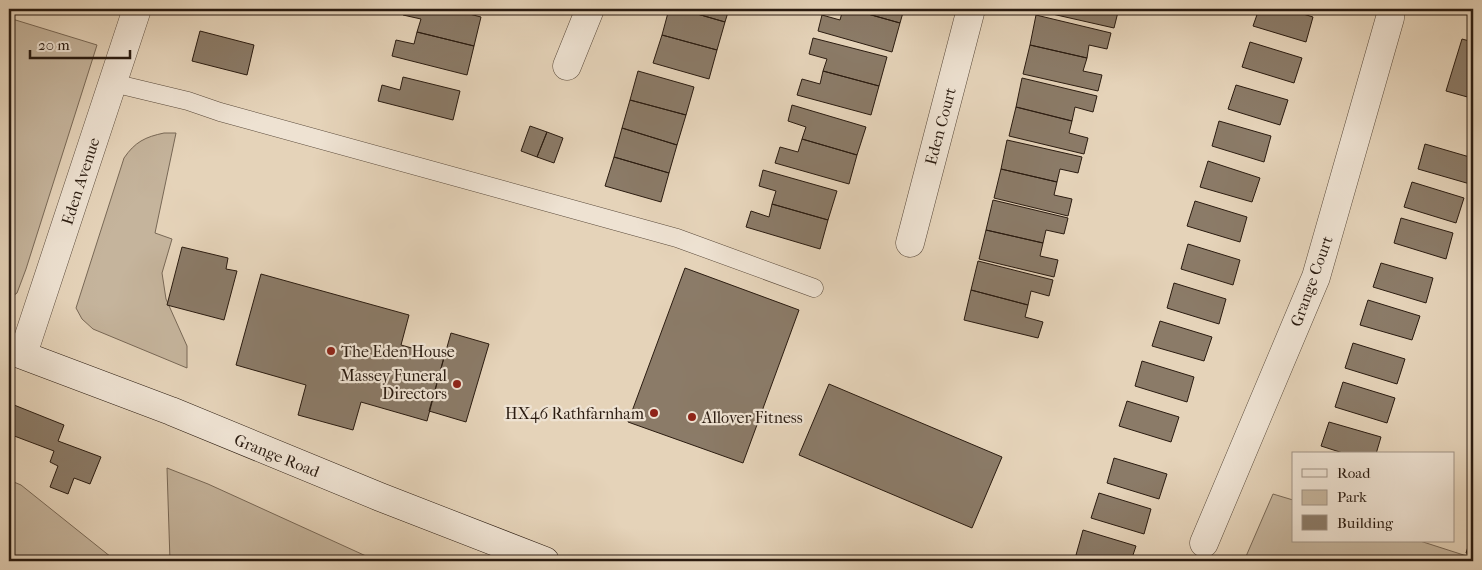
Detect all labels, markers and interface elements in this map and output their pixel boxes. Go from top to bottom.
scale bar [30,28,130,60]
text: 20 m [38,36,70,54]
street label: Eden Court [921,85,960,167]
street label: Eden Avenue [57,135,104,227]
street label: Grange Court [1286,233,1337,329]
place label: The Eden House [341,342,455,361]
marker: The Eden House [325,345,337,357]
place label: Massey Funeral Directors [340,366,448,403]
marker: Massey Funeral Directors [451,378,463,390]
place label: HX46 Rathfarnham [505,404,645,423]
marker: HX46 Rathfarnham [648,407,660,419]
place label: Allover Fitness [701,408,803,427]
marker: Allover Fitness [686,411,698,423]
street label: Grange Road [231,430,323,481]
legend [1292,452,1454,542]
text: Road [1337,464,1371,482]
text: Park [1337,488,1367,506]
text: Building [1337,514,1394,532]

